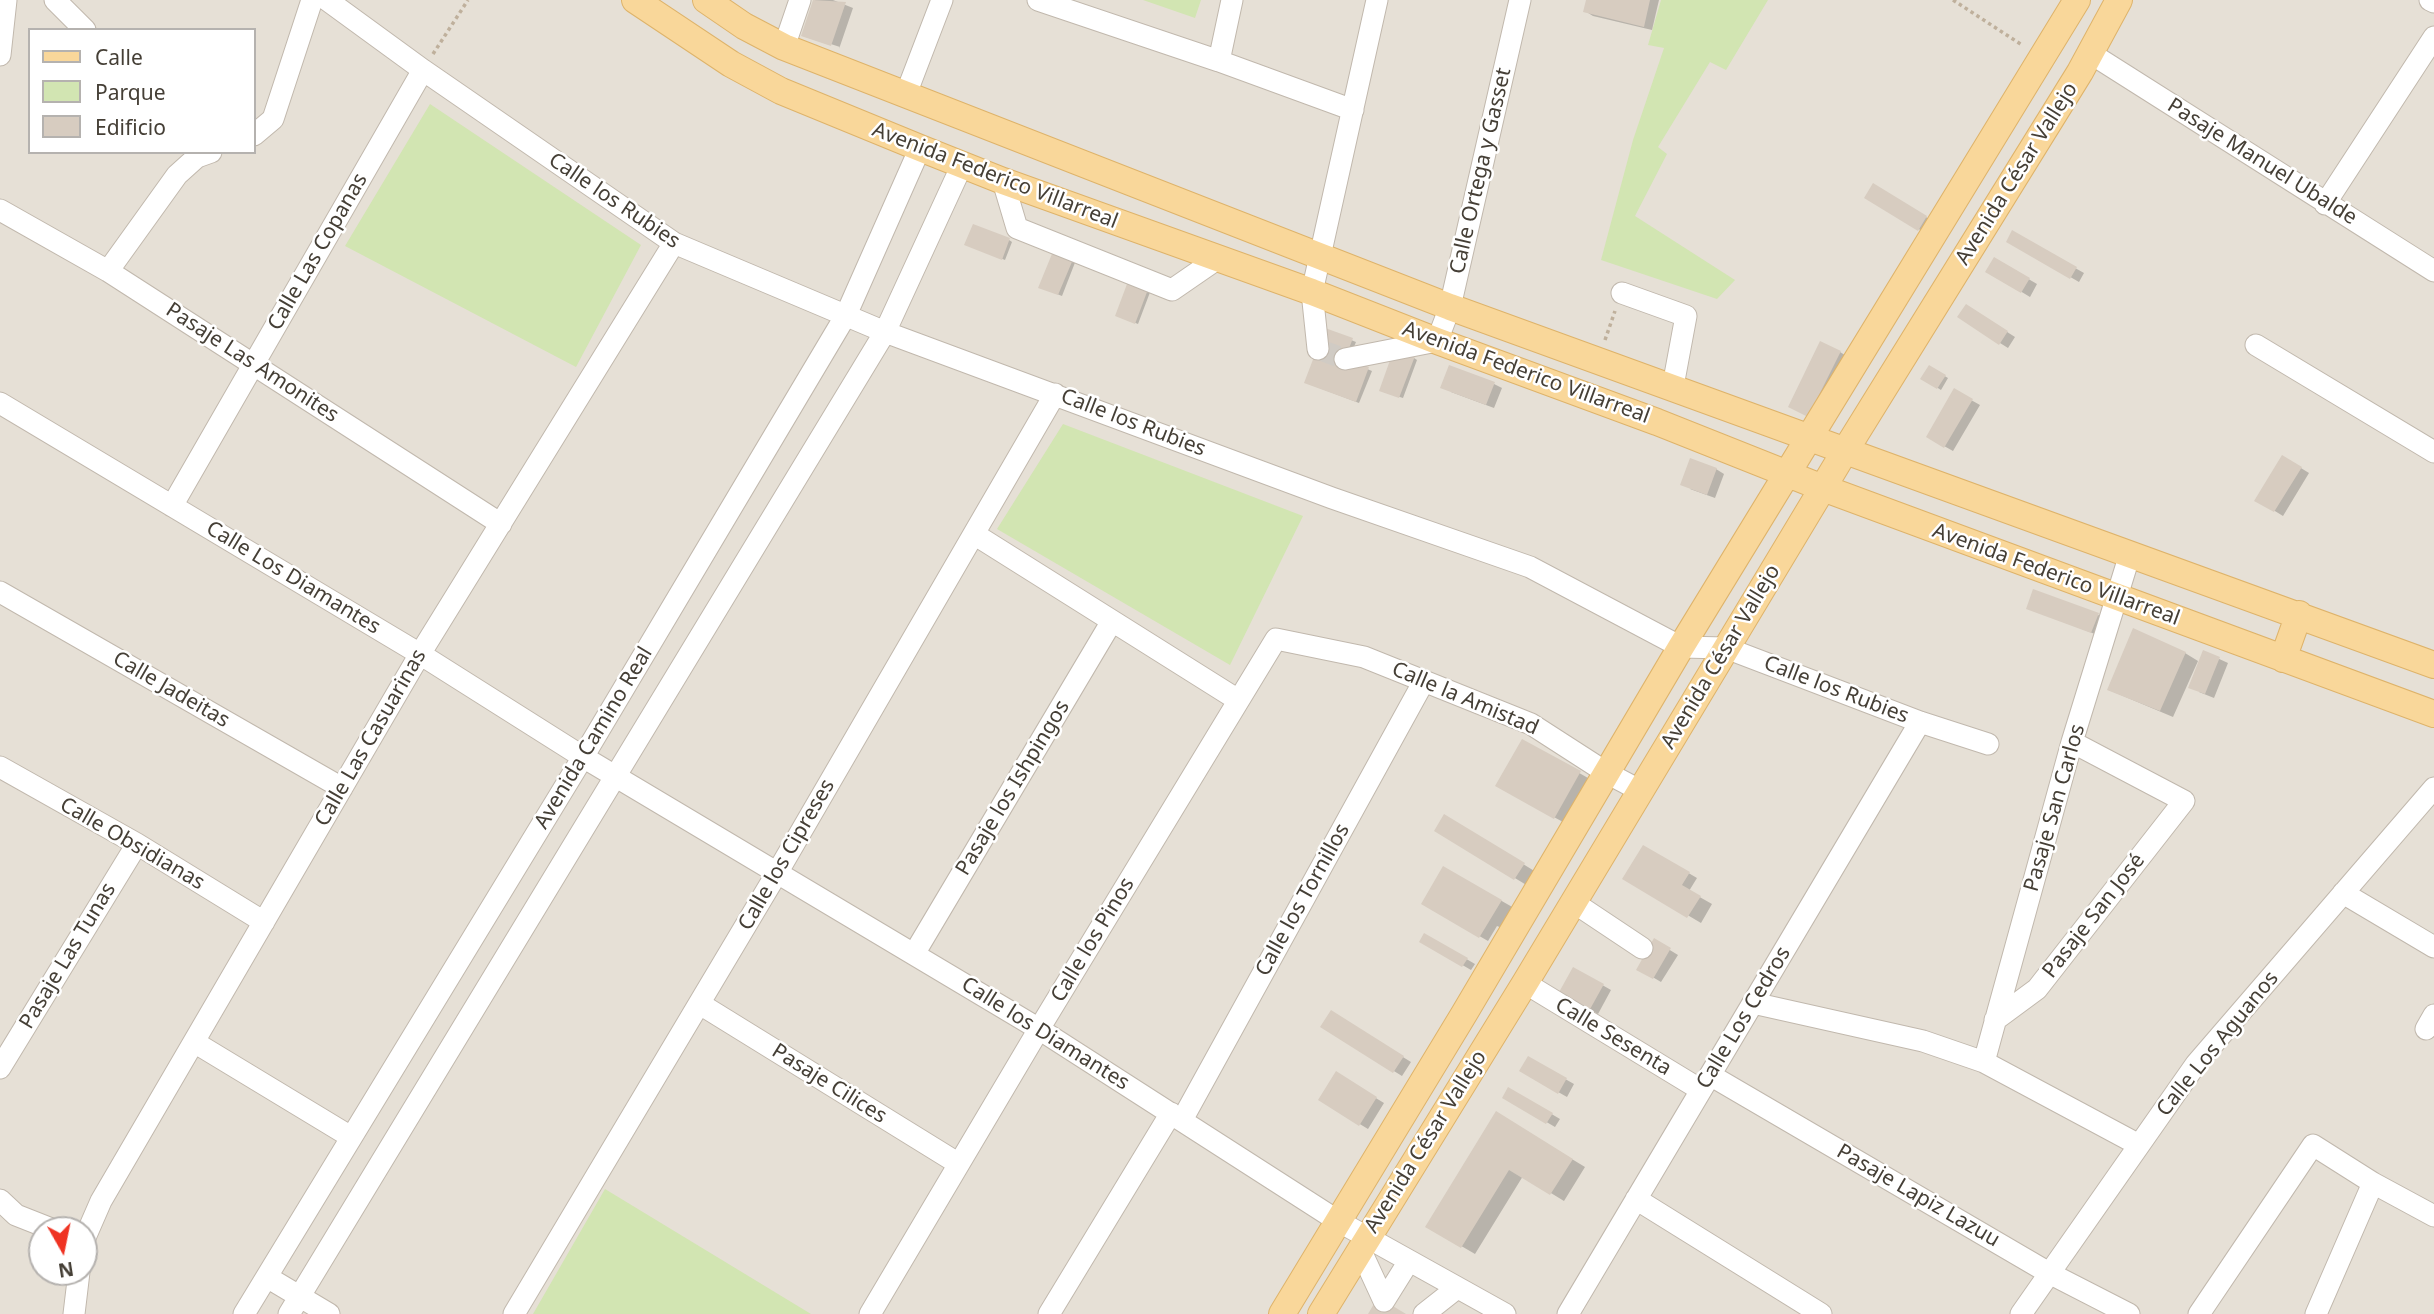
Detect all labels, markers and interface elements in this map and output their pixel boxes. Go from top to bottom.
legend [28,28,256,154]
text: Calle [95,43,143,71]
street label: Calle Ortega y Gasset [1445,66,1517,276]
text: Parque [95,78,165,106]
street label: Avenida César Vallejo [1951,78,2083,270]
street label: Pasaje Manuel Ubalde [2163,93,2361,231]
text: Edificio [95,113,166,141]
street label: Avenida Federico Villarreal [869,117,1121,235]
street label: Calle los Rubies [543,148,685,254]
street label: Calle Las Copanas [263,169,373,335]
street label: Pasaje Las Amonites [161,298,343,428]
street label: Avenida Federico Villarreal [1399,317,1653,429]
street label: Calle los Rubies [1057,384,1209,462]
street label: Calle Los Diamantes [201,516,385,640]
street label: Avenida Federico Villarreal [1929,519,2183,631]
street label: Avenida César Vallejo [1656,560,1786,754]
street label: Avenida Camino Real [530,642,658,834]
street label: Calle Las Casuarinas [310,645,432,831]
street label: Calle Jadeitas [108,647,234,733]
street label: Calle los Rubies [1760,651,1912,729]
street label: Calle la Amistad [1388,657,1542,741]
street label: Pasaje los Ishpingos [951,696,1075,880]
street label: Pasaje San Carlos [2019,722,2091,894]
street label: Calle los Cipreses [733,775,841,935]
street label: Calle Obsidianas [55,792,209,896]
street label: Calle los Tornillos [1251,819,1355,981]
street label: Pasaje San José [2038,849,2150,983]
street label: Calle los Pinos [1046,873,1140,1007]
street label: Pasaje Las Tunas [15,878,121,1034]
street label: Calle Los Cedros [1692,942,1796,1094]
street label: Calle Los Aguanos [2152,966,2284,1122]
street label: Calle los Diamantes [956,972,1134,1096]
street label: Calle Sesenta [1550,993,1676,1081]
street label: Pasaje Cilices [767,1039,891,1129]
street label: Avenida César Vallejo [1360,1046,1492,1238]
street label: Pasaje Lapiz Lazuu [1832,1139,2004,1253]
north arrow [28,1216,98,1286]
text: N [56,1256,76,1284]

